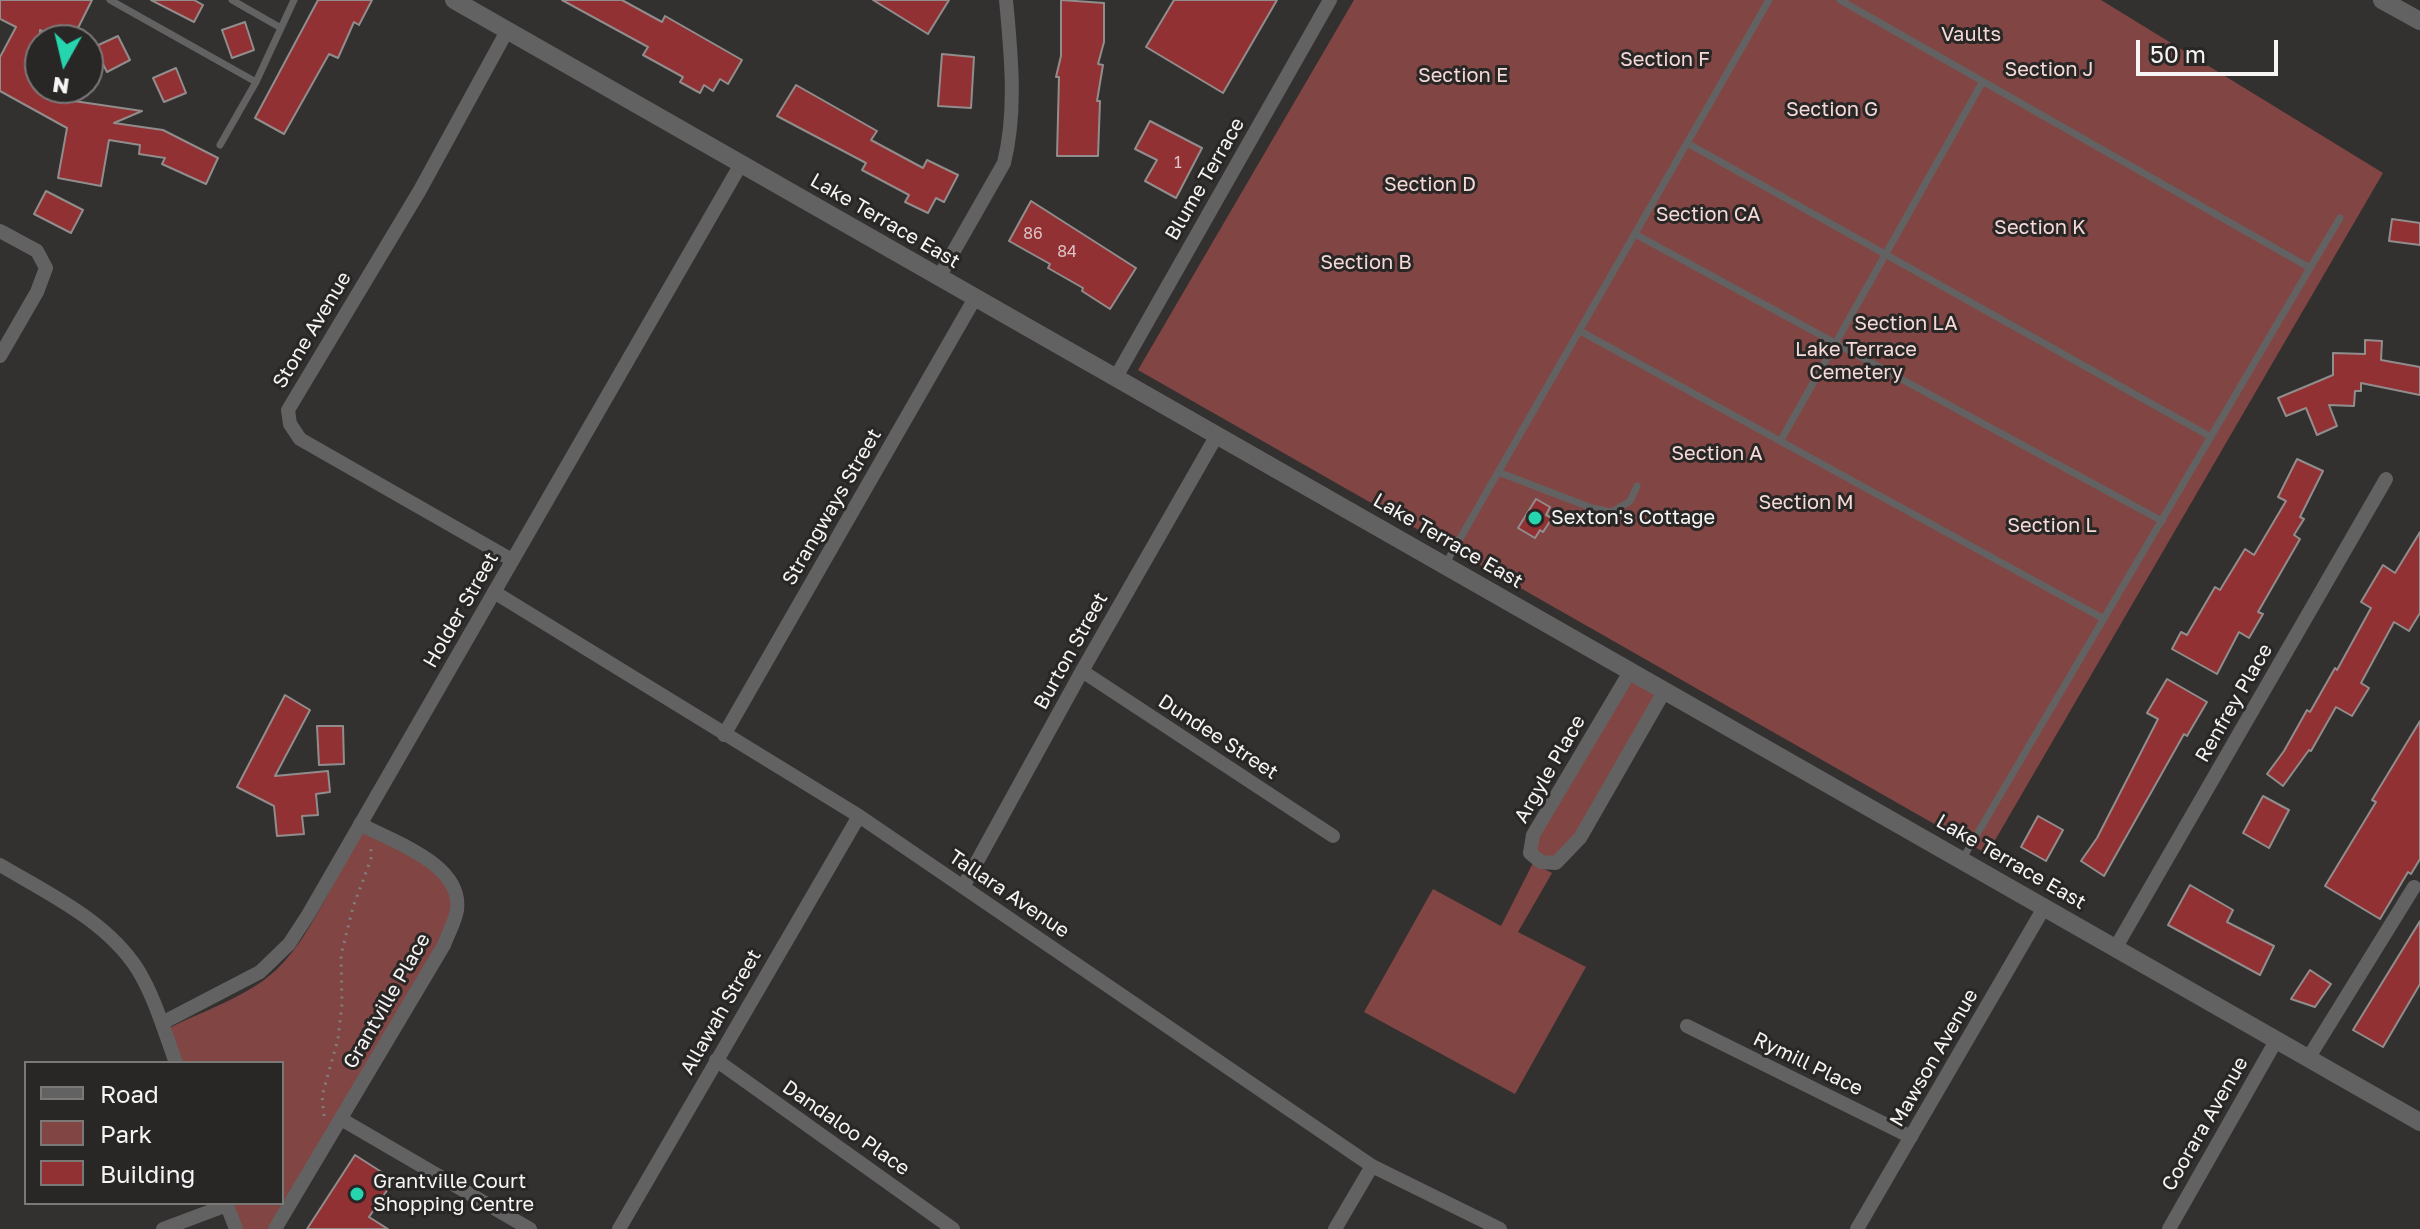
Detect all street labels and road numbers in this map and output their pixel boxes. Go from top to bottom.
street label: Blume Terrace [1160,113,1250,245]
street label: Lake Terrace East [806,168,964,274]
street label: Stone Avenue [268,267,356,393]
street label: Strangways Street [777,425,887,589]
street label: Lake Terrace East [1369,488,1527,594]
street label: Holder Street [418,548,504,672]
street label: Burton Street [1029,588,1113,714]
street label: Renfrey Place [2190,639,2278,767]
street label: Dundee Street [1154,689,1282,785]
street label: Argyle Place [1509,711,1591,827]
street label: Lake Terrace East [1932,809,2090,915]
street label: Tallara Avenue [944,845,1074,943]
street label: Grantville Place [338,929,436,1073]
street label: Allawah Street [675,945,767,1079]
street label: Mawson Avenue [1885,985,1983,1131]
street label: Rymill Place [1749,1027,1867,1101]
street label: Coorara Avenue [2157,1053,2253,1195]
street label: Dandaloo Place [778,1075,914,1181]

